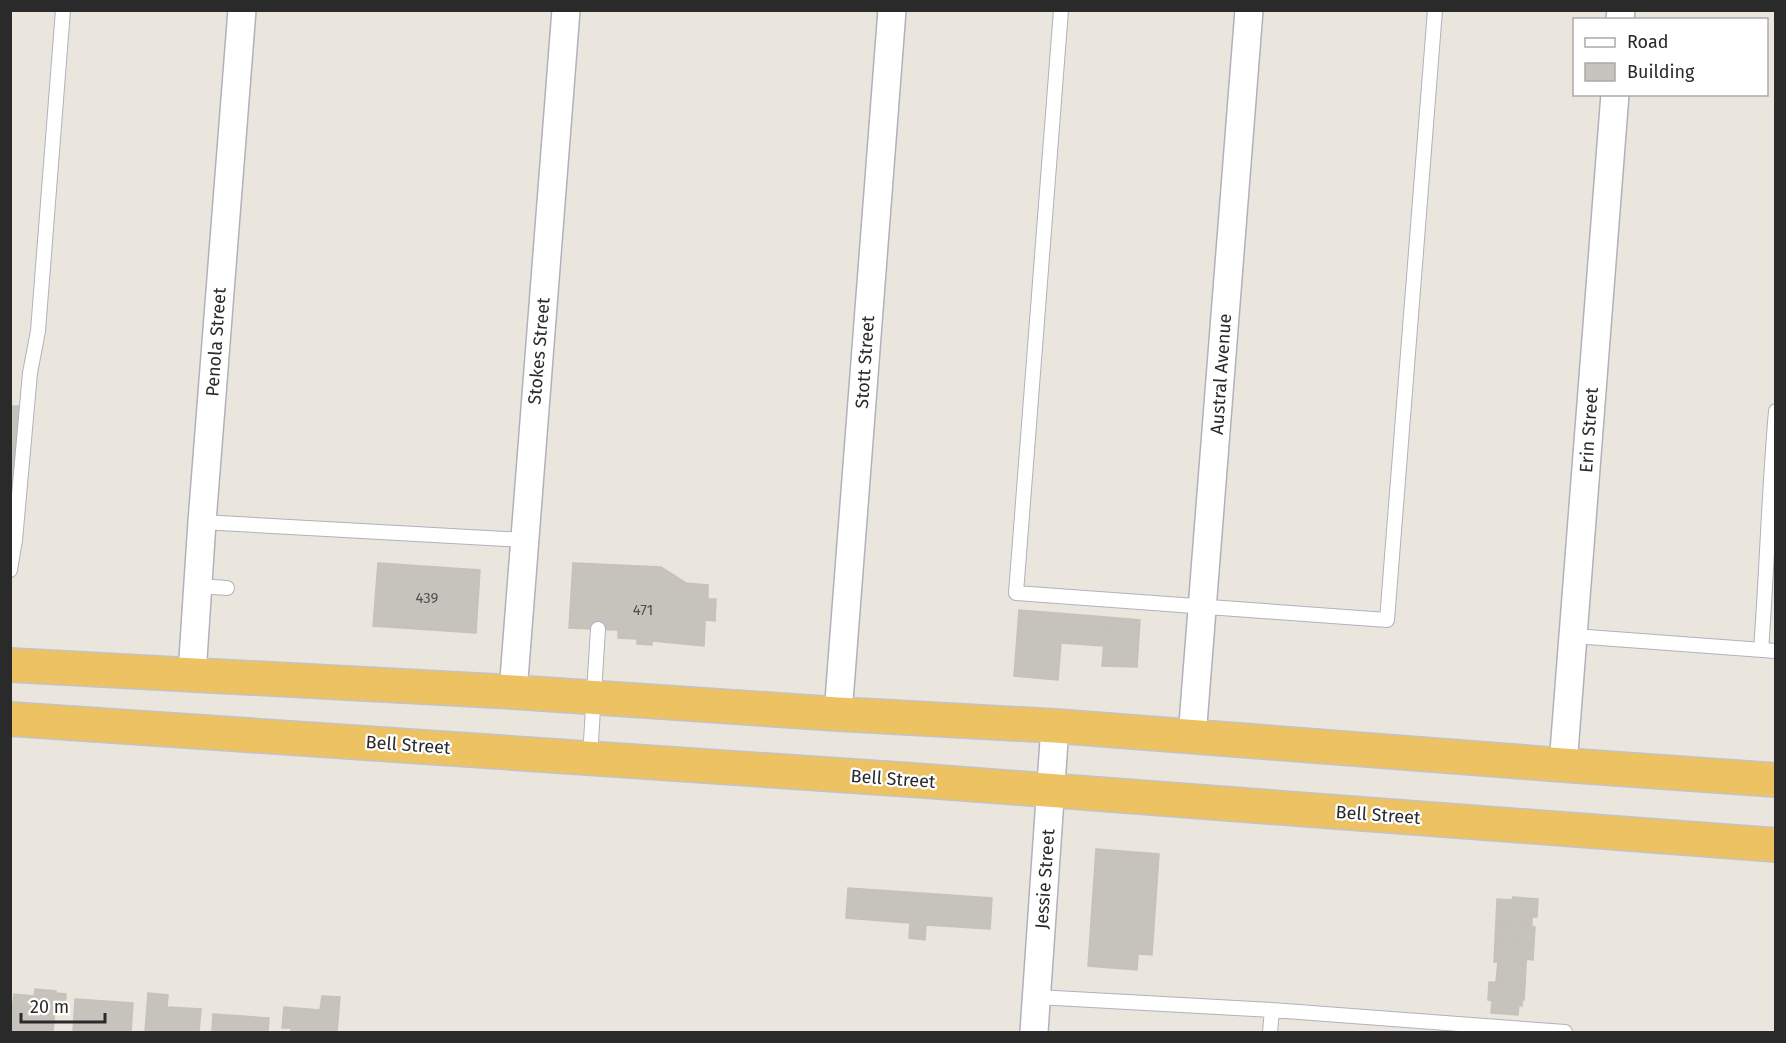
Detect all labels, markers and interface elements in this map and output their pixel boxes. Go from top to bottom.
legend [1573,18,1768,96]
text: Road [1627,31,1669,53]
text: Building [1627,61,1695,83]
street label: Penola Street [201,286,231,397]
street label: Stokes Street [523,296,555,405]
street label: Austral Avenue [1206,313,1236,435]
street label: Stott Street [851,314,879,409]
street label: Erin Street [1575,386,1603,473]
house number: 439 [416,589,439,607]
house number: 471 [633,601,653,619]
street label: Bell Street [365,731,452,759]
street label: Bell Street [850,765,937,793]
street label: Bell Street [1335,801,1422,829]
street label: Jessie Street [1031,828,1060,930]
scale bar [21,986,105,1024]
text: 20 m [30,996,69,1018]

